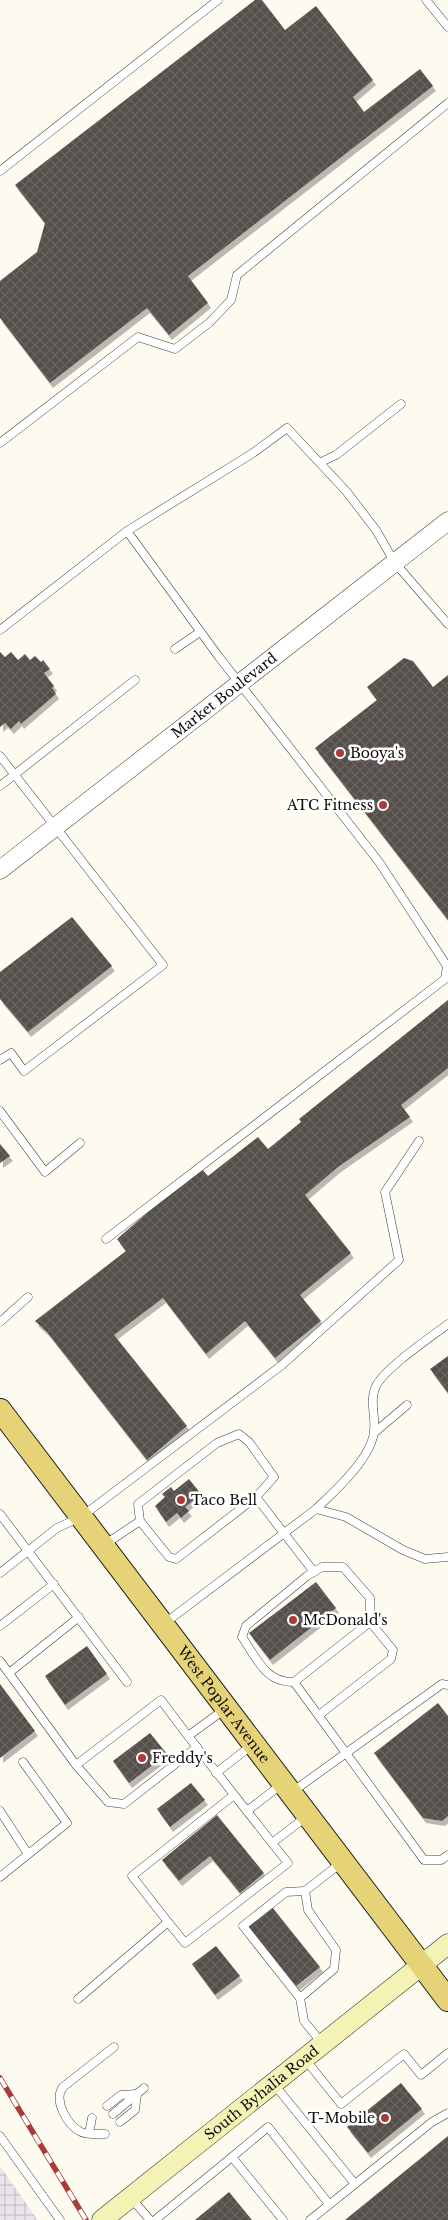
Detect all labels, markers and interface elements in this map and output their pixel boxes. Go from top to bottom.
street label: Market Boulevard [168,648,281,742]
place label: Booya's [350,744,404,762]
marker: Booya's [334,747,346,759]
place label: ATC Fitness [286,796,373,814]
marker: ATC Fitness [377,799,389,811]
place label: Taco Bell [191,1491,258,1509]
marker: Taco Bell [175,1494,187,1506]
place label: McDonald's [303,1611,388,1629]
marker: McDonald's [287,1614,299,1626]
street label: West Poplar Avenue [173,1642,274,1767]
place label: Freddy's [152,1749,213,1767]
marker: Freddy's [136,1752,148,1764]
street label: South Byhalia Road [201,2041,323,2144]
place label: T-Mobile [308,2109,375,2127]
marker: T-Mobile [379,2112,391,2124]

